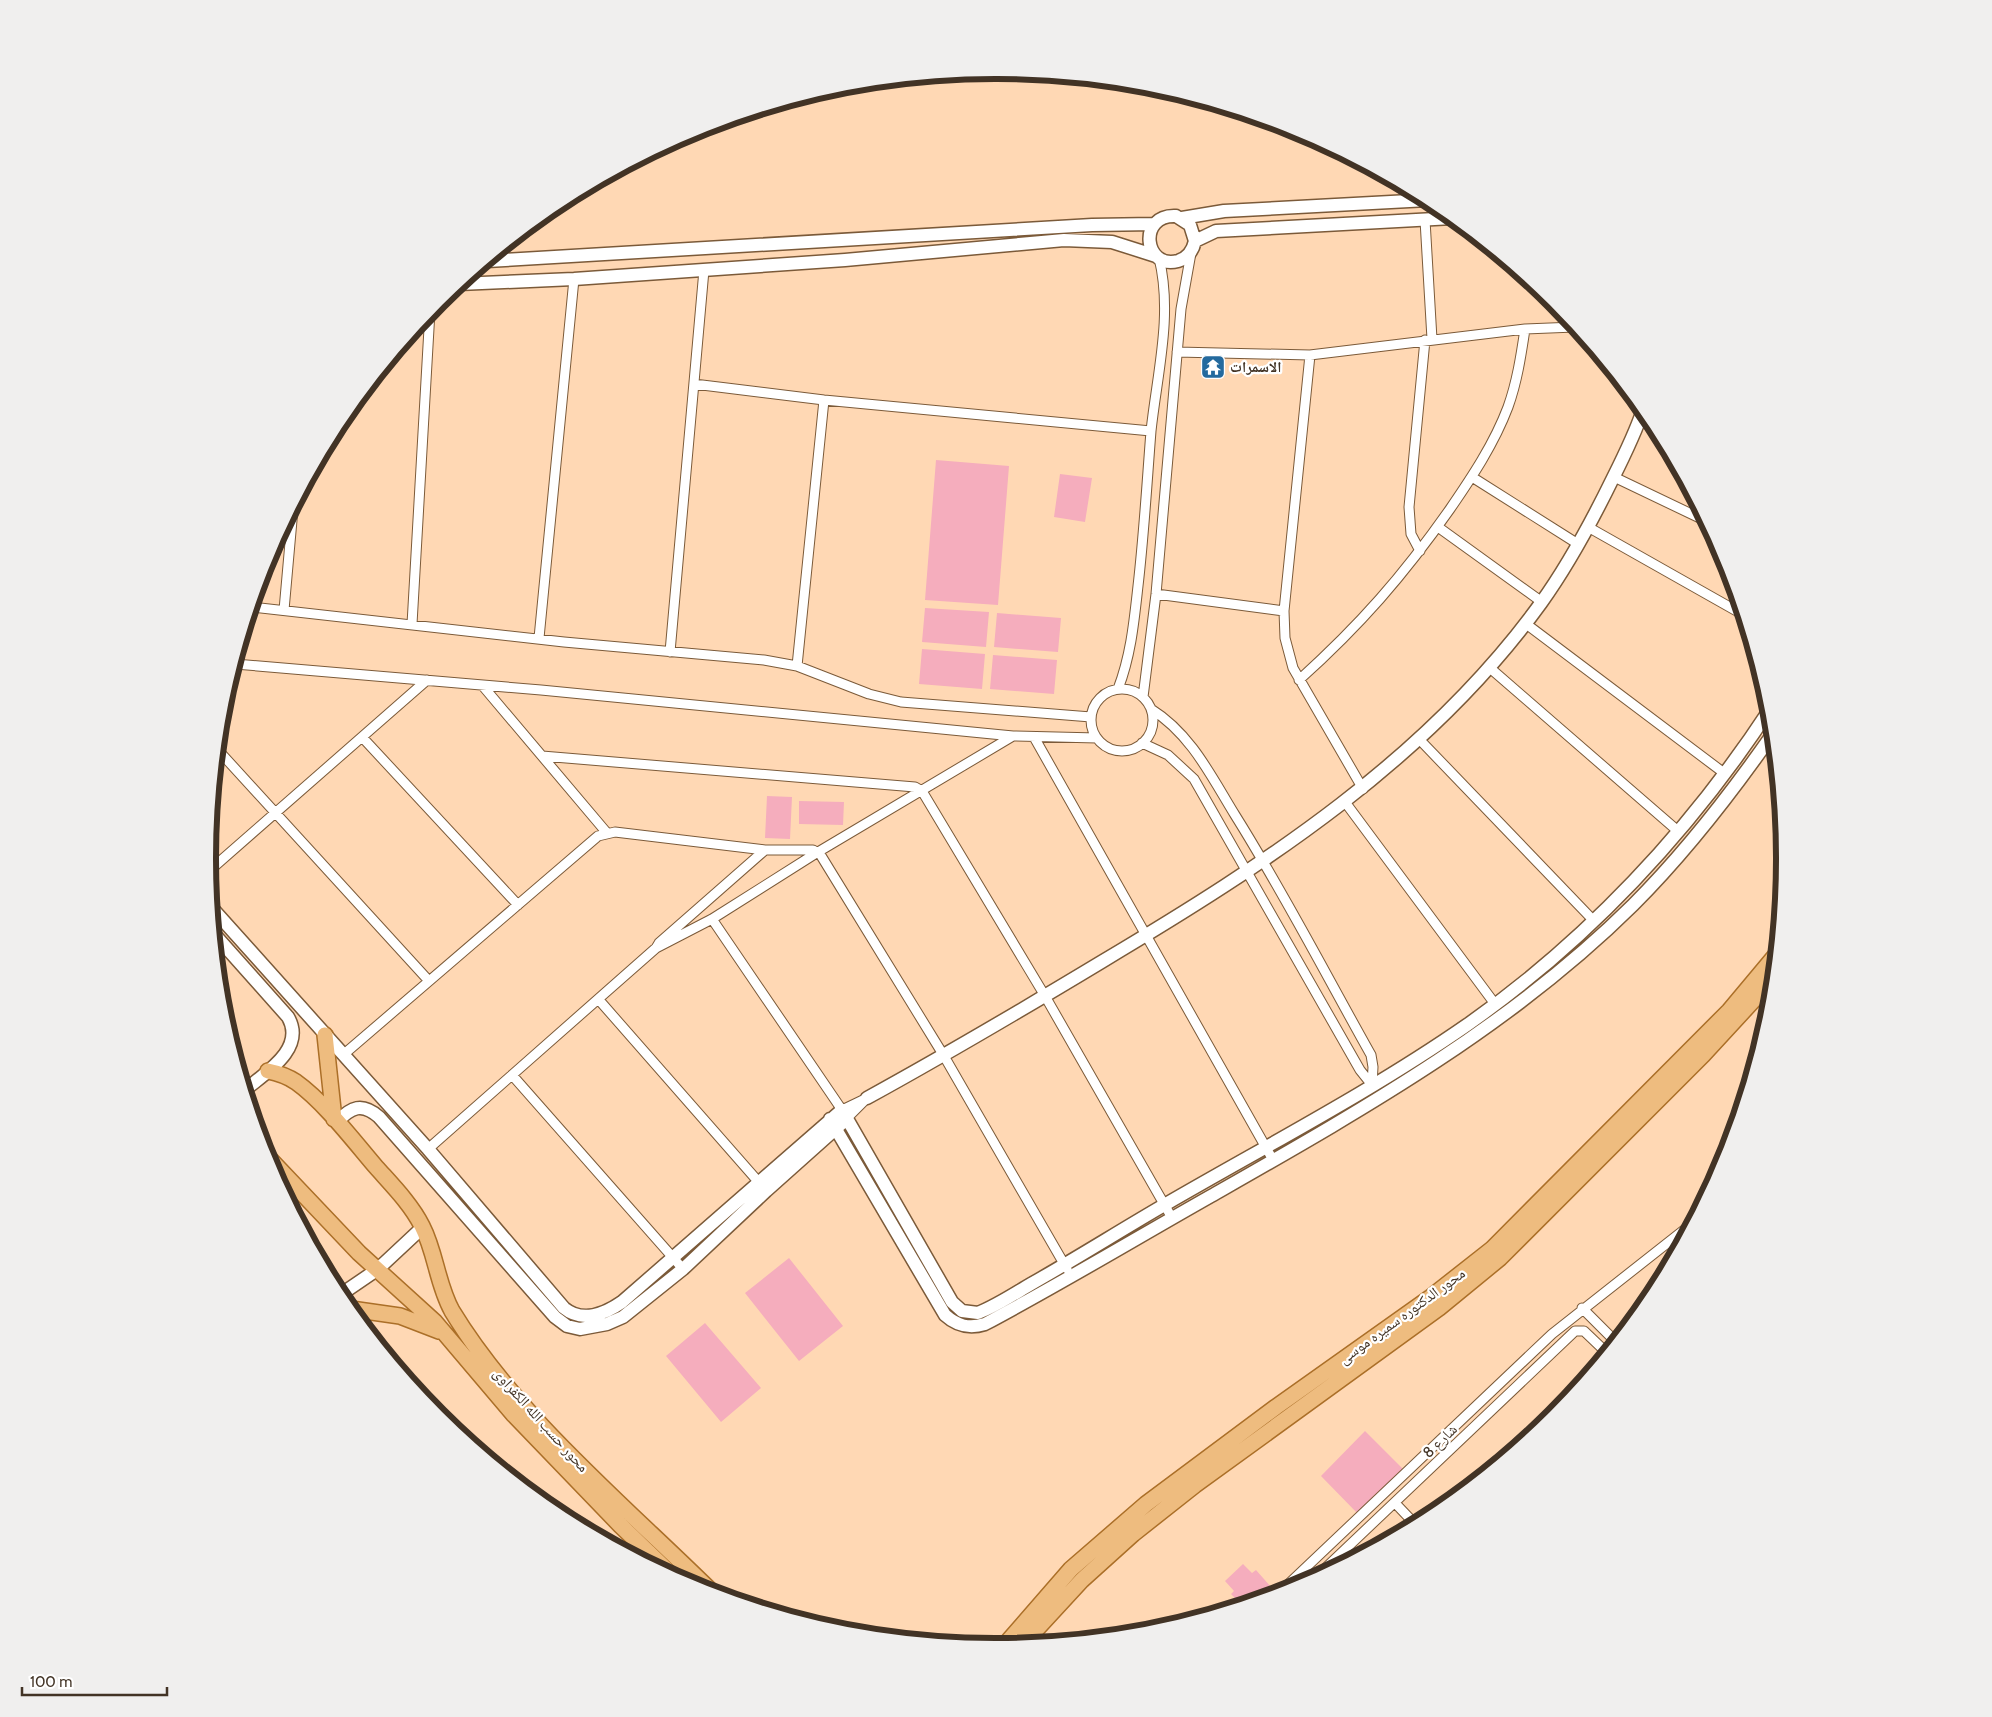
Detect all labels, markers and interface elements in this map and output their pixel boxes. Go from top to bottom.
temple icon: الاسمرات [1200,354,1226,380]
place label: الاسمرات [1230,358,1281,376]
street label: محور الدكتوره سميره موسى [1335,1264,1469,1369]
street label: محور حسب الله الكفراوى [489,1364,593,1477]
street label: شارع 8 [1419,1420,1462,1462]
scale bar [22,1664,168,1696]
text: 100 m [30,1673,72,1691]

